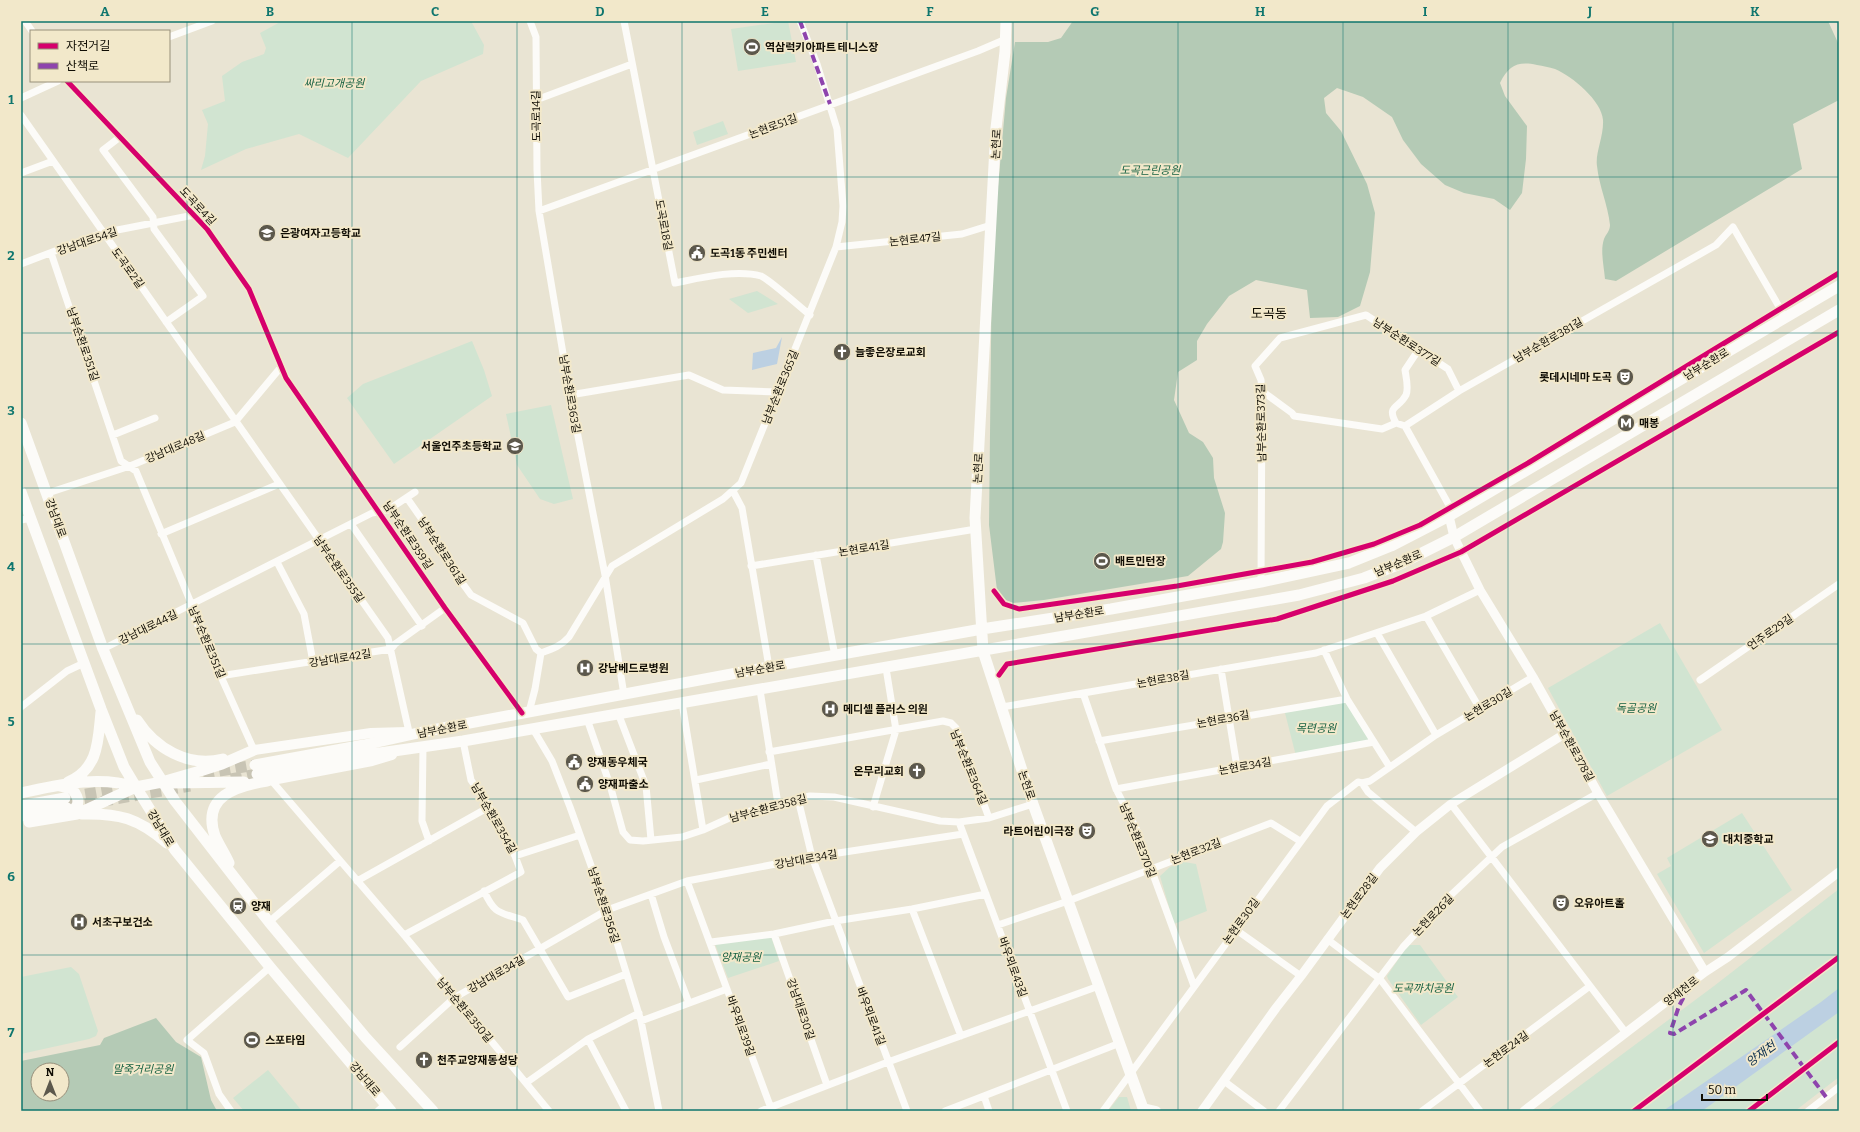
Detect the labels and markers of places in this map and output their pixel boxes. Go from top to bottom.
sports icon: 역삼럭키아파트 테니스장 [742,37,762,57]
place label: 역삼럭키아파트 테니스장 [765,41,878,54]
school or university icon: 은광여자고등학교 [257,223,277,243]
place label: 은광여자고등학교 [280,227,361,240]
public building icon: 도곡1동 주민센터 [687,243,707,263]
place label: 도곡1동 주민센터 [710,247,788,260]
church icon: 늘좋은장로교회 [832,342,852,362]
place label: 늘좋은장로교회 [855,346,926,359]
theatre icon: 롯데시네마 도곡 [1615,367,1635,387]
place label: 롯데시네마 도곡 [1539,371,1612,384]
metro station icon: 매봉 [1616,413,1636,433]
place label: 매봉 [1639,417,1659,430]
school or university icon: 서울언주초등학교 [505,436,525,456]
place label: 서울언주초등학교 [421,440,502,453]
sports icon: 배트민턴장 [1092,551,1112,571]
place label: 배트민턴장 [1115,555,1166,568]
hospital icon: 강남베드로병원 [575,658,595,678]
place label: 강남베드로병원 [598,662,669,675]
hospital icon: 메디셀 플러스 의원 [820,699,840,719]
place label: 메디셀 플러스 의원 [843,703,928,716]
public building icon: 양재동우체국 [564,752,584,772]
place label: 양재동우체국 [587,756,648,769]
church icon: 온무리교회 [907,761,927,781]
place label: 온무리교회 [853,765,904,778]
public building icon: 양재파출소 [575,774,595,794]
place label: 양재파출소 [598,778,649,791]
theatre icon: 라트어린이극장 [1077,821,1097,841]
place label: 라트어린이극장 [1003,825,1074,838]
school or university icon: 대치중학교 [1700,829,1720,849]
place label: 대치중학교 [1723,833,1774,846]
theatre icon: 오유아트홀 [1551,893,1571,913]
station icon: 양재 [228,896,248,916]
place label: 오유아트홀 [1574,897,1625,910]
place label: 양재 [251,900,271,913]
hospital icon: 서초구보건소 [69,912,89,932]
place label: 서초구보건소 [92,916,153,929]
sports icon: 스포타임 [242,1030,262,1050]
place label: 스포타임 [265,1034,305,1047]
church icon: 천주교양재동성당 [414,1050,434,1070]
place label: 천주교양재동성당 [437,1054,518,1067]

